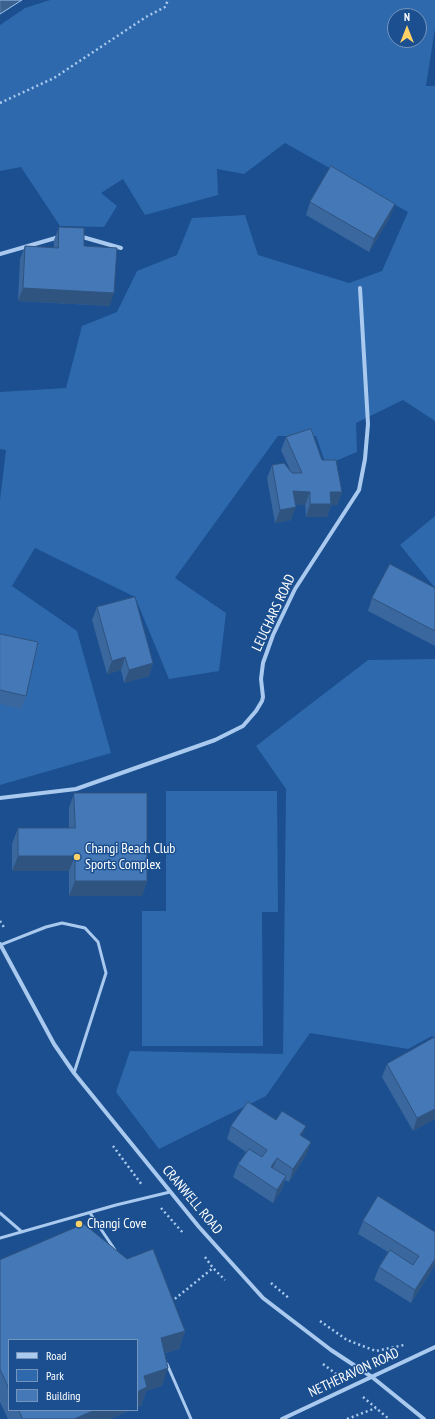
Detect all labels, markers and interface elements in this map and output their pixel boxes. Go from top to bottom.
north arrow [387,8,427,48]
text: N [404,10,410,24]
street label: LEUCHARS ROAD [249,572,299,654]
place label: Changi Beach Club Sports Complex [85,841,175,874]
marker: Changi Beach Club Sports Complex [72,852,82,862]
street label: CRANWELL ROAD [158,1162,226,1238]
place label: Changi Cove [87,1216,147,1232]
marker: Changi Cove [74,1219,84,1229]
legend [8,1339,138,1411]
street label: NETHERAVON ROAD [306,1345,402,1401]
text: Road [46,1348,66,1363]
text: Park [46,1368,64,1383]
text: Building [46,1388,81,1403]

